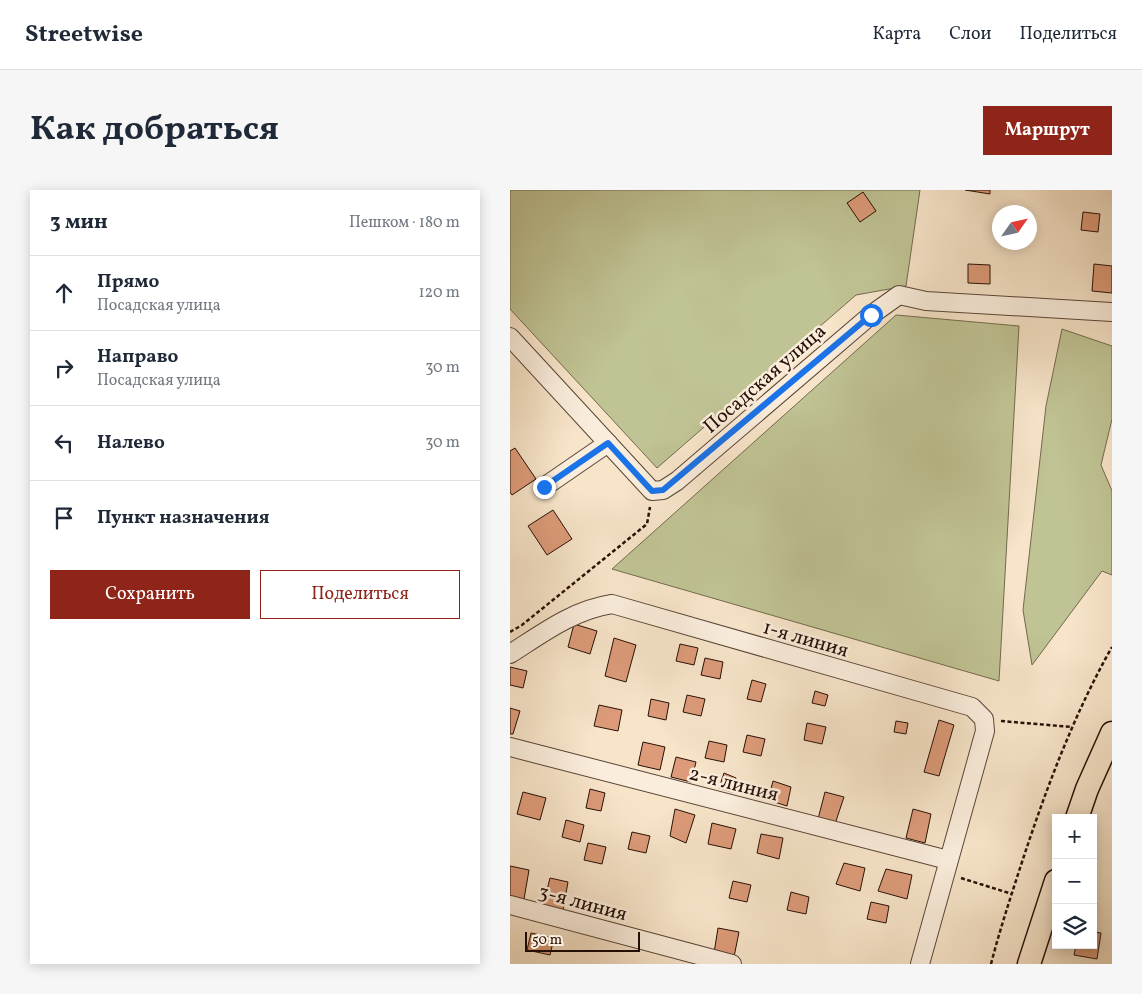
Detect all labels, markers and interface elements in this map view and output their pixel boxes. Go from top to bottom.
text: Streetwise [25,18,143,52]
text: Карта [873,22,921,47]
text: Слои [949,22,991,47]
text: Поделиться [1019,22,1117,47]
text: Как добраться [30,106,279,154]
button: Маршрут [983,106,1112,155]
north arrow [992,205,1037,250]
text: 3 мин [50,208,108,237]
text: Пешком · 180 m [349,212,460,234]
text: Прямо [97,269,159,295]
icon: ahead [50,279,78,307]
text: 120 m [418,282,460,304]
text: Посадская улица [97,295,221,317]
route start [860,304,883,327]
street label: Посадская улица [698,318,833,441]
text: Направо [97,344,179,370]
icon: right [50,354,78,382]
text: 30 m [425,357,460,379]
text: Посадская улица [97,370,221,392]
icon: left [50,429,78,457]
text: Налево [97,430,165,456]
text: 30 m [425,432,460,454]
route end [533,476,556,499]
icon: arrive [50,504,78,532]
text: Пункт назначения [97,505,270,531]
button: Сохранить [50,570,250,619]
button: Поделиться [260,570,460,619]
street label: 1-я линия [759,614,852,665]
street label: 2-я линия [686,760,781,810]
map controls [1052,814,1097,949]
button: + [1052,814,1097,859]
button: − [1052,859,1097,904]
street label: 3-я линия [535,879,630,929]
button: layers [1052,904,1097,949]
scale bar [525,929,640,952]
text: 50 m [532,931,562,950]

